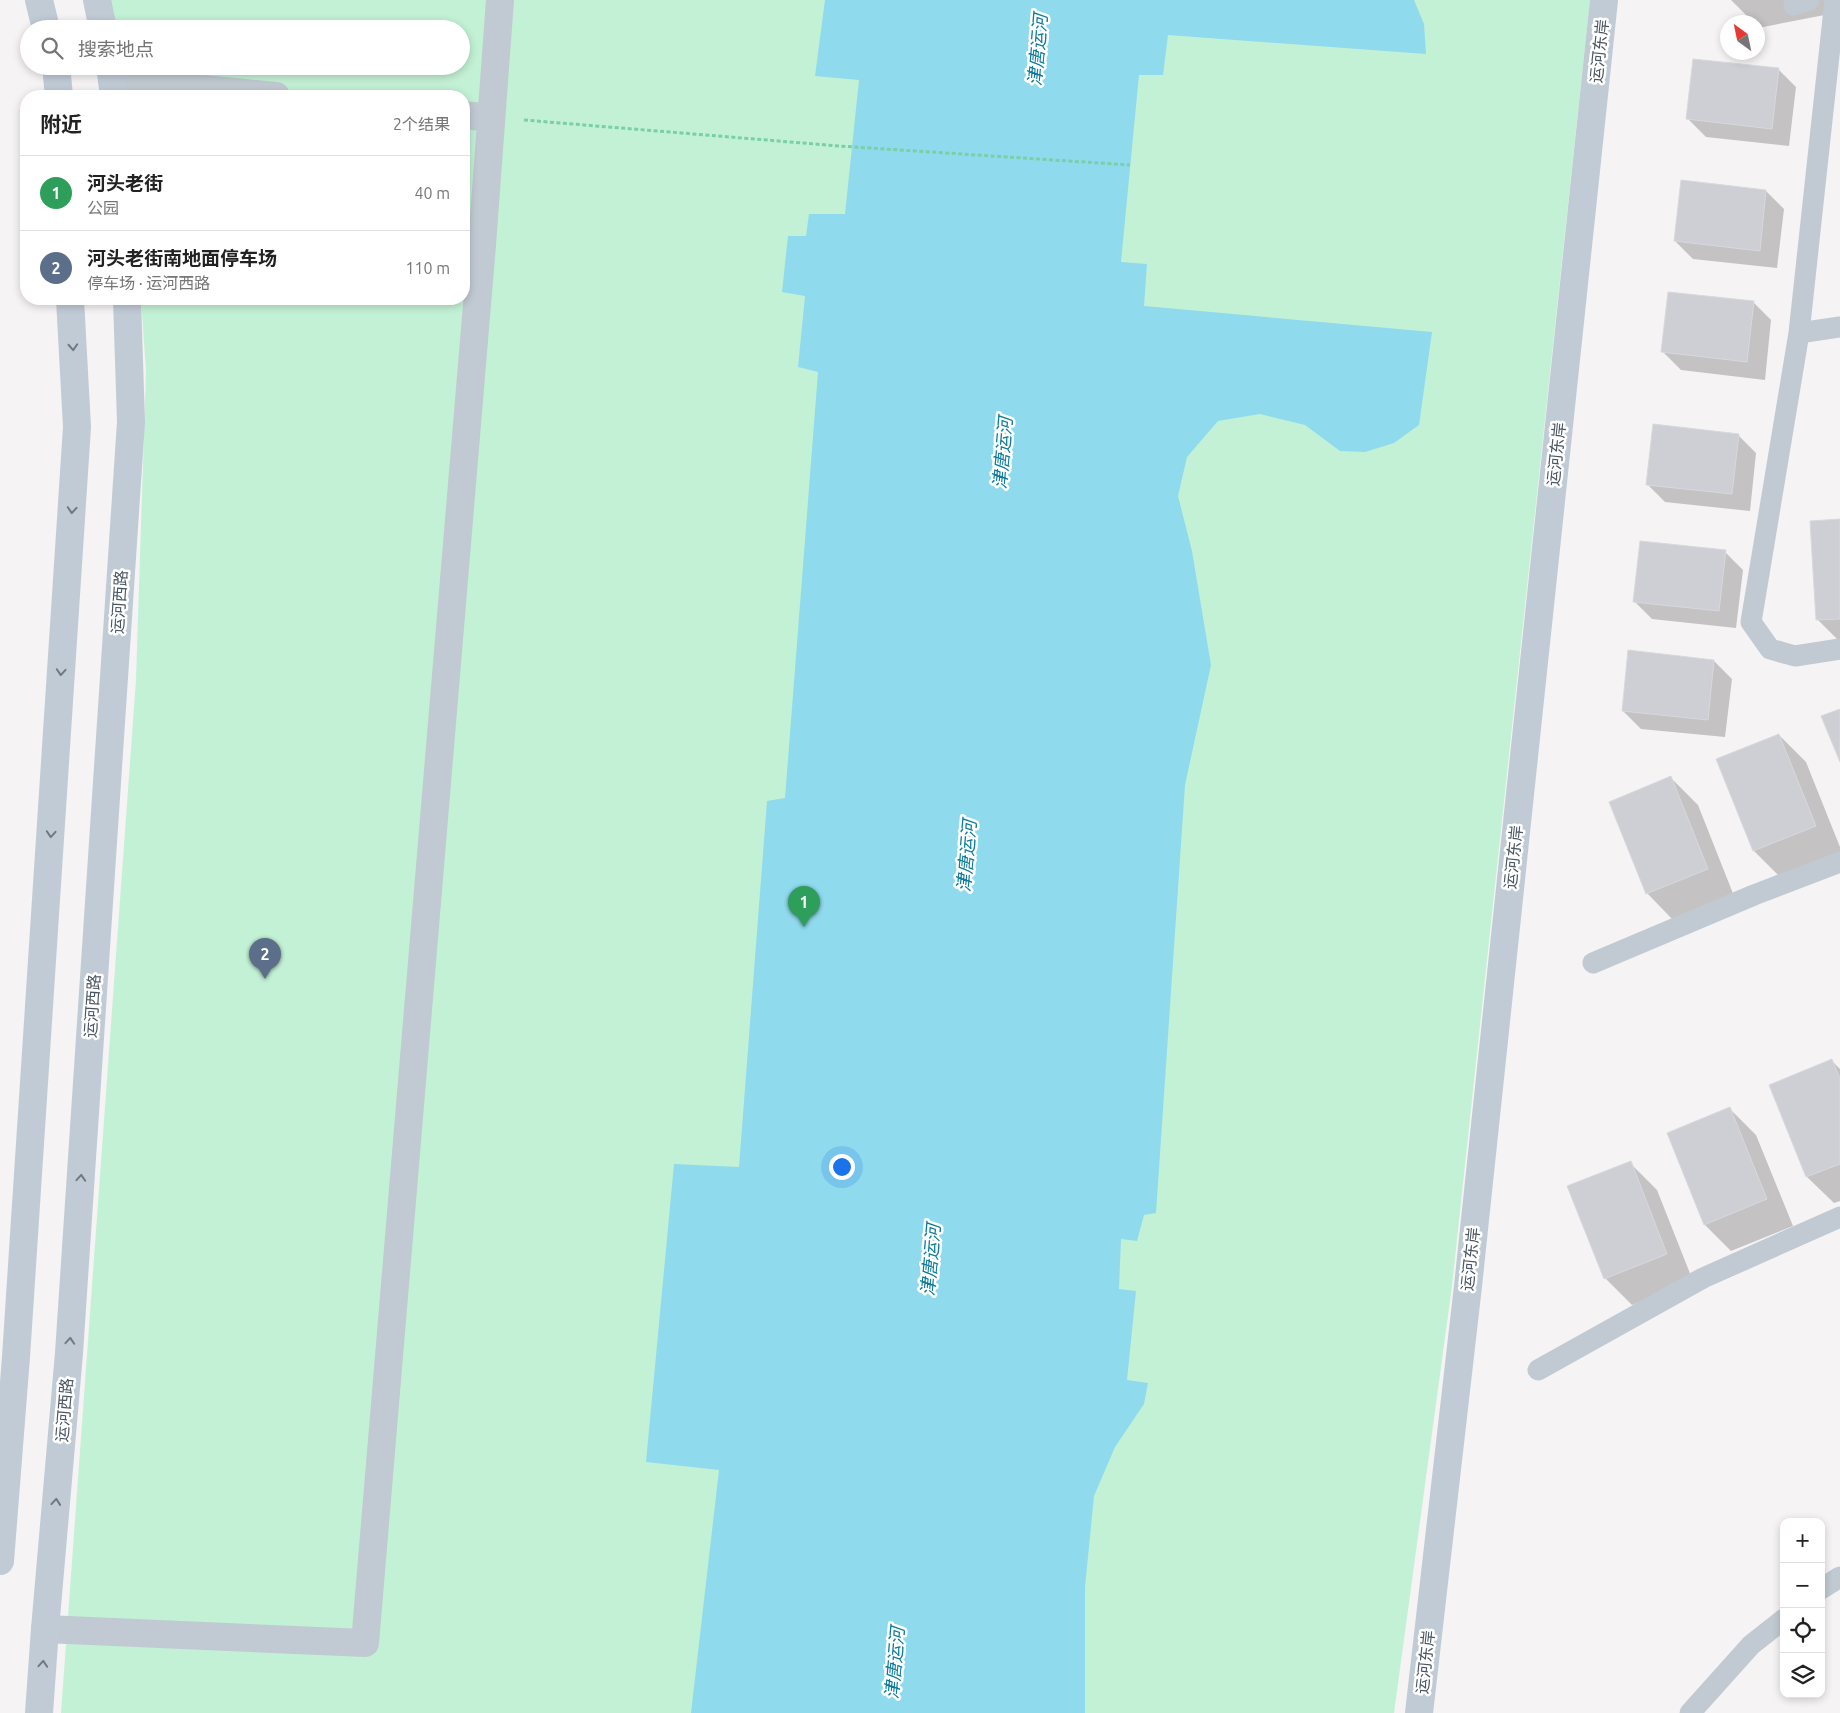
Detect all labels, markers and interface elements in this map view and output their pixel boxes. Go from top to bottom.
water label: 津唐运河 [1024,10,1050,87]
north arrow [1720,15,1765,60]
street label: 运河东岸 [1587,18,1611,84]
search box [20,20,470,75]
icon: search [38,34,66,62]
text: 搜索地点 [78,38,154,60]
text: 附近 [40,112,82,136]
text: 2个结果 [393,115,450,133]
text: 河头老街 [87,172,163,194]
text: 1 [51,184,61,202]
text: 40 m [414,184,450,202]
text: 公园 [87,199,119,217]
text: 河头老街南地面停车场 [87,247,277,269]
text: 2 [51,259,61,277]
text: 110 m [405,259,450,277]
text: 停车场 · 运河西路 [87,274,210,292]
one-way arrow [68,344,79,352]
water label: 津唐运河 [989,413,1015,490]
street label: 运河东岸 [1544,421,1568,487]
one-way arrow [66,506,77,514]
street label: 运河西路 [108,569,130,635]
one-way arrow [56,668,67,676]
water label: 津唐运河 [953,816,979,893]
street label: 运河东岸 [1501,824,1525,890]
one-way arrow [45,830,56,838]
pin: 1 [788,886,820,927]
pin: 2 [249,938,281,979]
street label: 运河西路 [81,973,103,1039]
your location [829,1154,855,1180]
one-way arrow [75,1174,86,1182]
water label: 津唐运河 [917,1220,943,1297]
street label: 运河东岸 [1458,1226,1482,1292]
one-way arrow [65,1336,76,1344]
street label: 运河西路 [52,1377,76,1443]
one-way arrow [50,1498,61,1506]
map controls [1780,1518,1825,1698]
button: + [1780,1518,1825,1563]
button: − [1780,1563,1825,1608]
button: locate [1780,1608,1825,1653]
water label: 津唐运河 [881,1623,907,1700]
street label: 运河东岸 [1413,1629,1437,1695]
button: layers [1780,1653,1825,1698]
one-way arrow [37,1660,48,1668]

